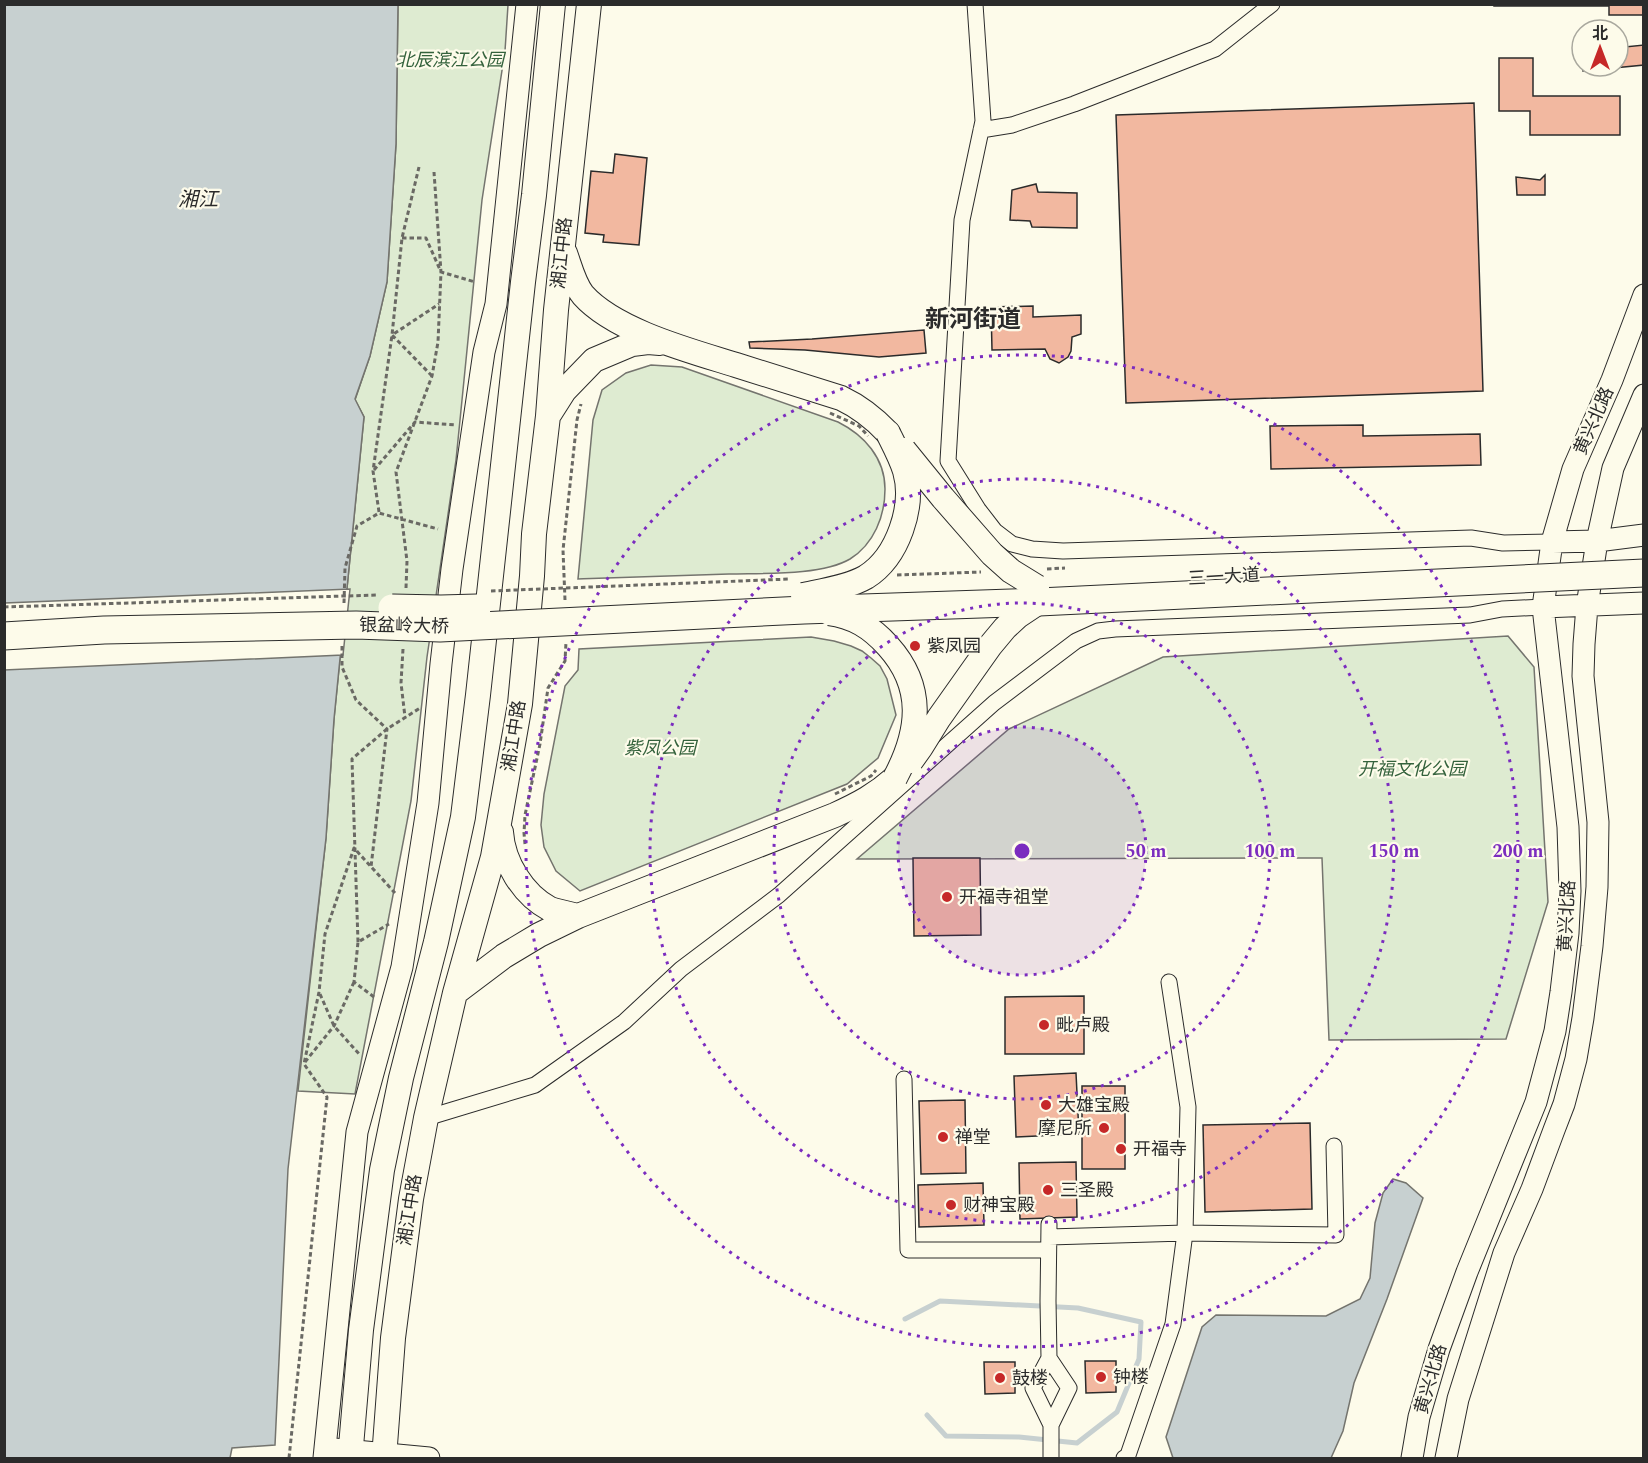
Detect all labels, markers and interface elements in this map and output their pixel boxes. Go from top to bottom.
north arrow [1570,18,1630,78]
text: 北 [1592,22,1608,46]
park label: 北辰滨江公园 [396,47,507,74]
water label: 湘江 [178,185,220,215]
street label: 湘江中路 [545,216,579,290]
district label: 新河街道 [925,302,1021,338]
street label: 黄兴北路 [1567,383,1621,459]
street label: 三一大道 [1187,562,1261,592]
street label: 银盆岭大桥 [359,612,449,640]
place label: 紫凤园 [927,633,981,660]
marker: 紫凤园 [908,639,922,653]
street label: 湘江中路 [495,698,533,774]
park label: 紫凤公园 [624,735,699,762]
park label: 开福文化公园 [1358,756,1469,783]
text: 50 m [1126,838,1166,865]
text: 100 m [1244,838,1296,865]
text: 150 m [1368,838,1420,865]
text: 200 m [1492,838,1544,865]
centre of rings [1012,841,1032,861]
street label: 黄兴北路 [1552,879,1582,953]
place label: 开福寺祖堂 [959,884,1049,911]
marker: 开福寺祖堂 [940,890,954,904]
place label: 毗卢殿 [1056,1012,1110,1039]
marker: 毗卢殿 [1037,1018,1051,1032]
place label: 大雄宝殿 [1058,1092,1130,1119]
marker: 大雄宝殿 [1039,1098,1053,1112]
place label: 摩尼所 [1038,1115,1092,1142]
marker: 摩尼所 [1097,1121,1111,1135]
place label: 禅堂 [955,1124,991,1151]
marker: 禅堂 [936,1130,950,1144]
place label: 开福寺 [1133,1136,1187,1163]
marker: 开福寺 [1114,1142,1128,1156]
street label: 湘江中路 [391,1172,429,1248]
place label: 三圣殿 [1060,1177,1114,1204]
marker: 三圣殿 [1041,1183,1055,1197]
place label: 财神宝殿 [963,1192,1035,1219]
marker: 财神宝殿 [944,1198,958,1212]
street label: 黄兴北路 [1408,1341,1454,1417]
place label: 钟楼 [1113,1364,1149,1391]
place label: 鼓楼 [1012,1365,1048,1392]
marker: 钟楼 [1094,1370,1108,1384]
marker: 鼓楼 [993,1371,1007,1385]

